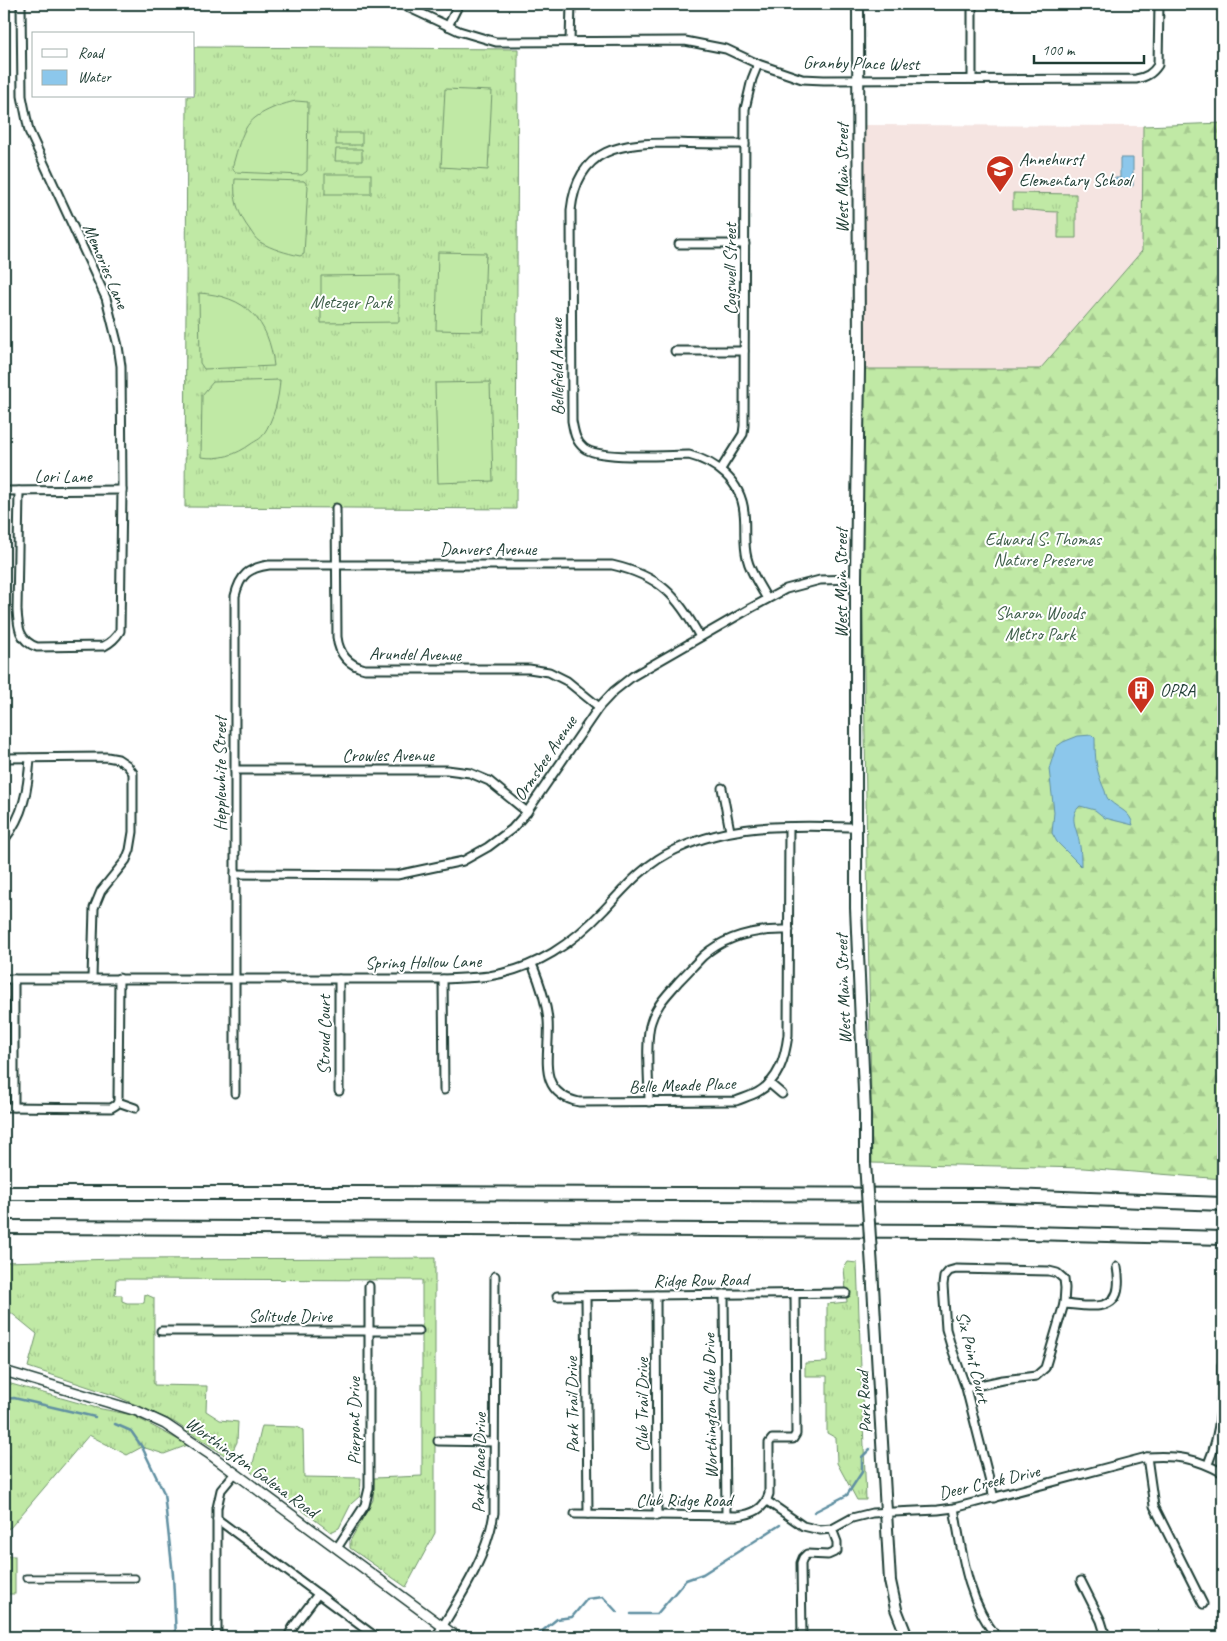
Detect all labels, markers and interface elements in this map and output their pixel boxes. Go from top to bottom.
legend [32,32,195,98]
scale bar [1034,32,1144,64]
text: 100 m [1042,41,1076,60]
text: Road [78,44,105,63]
street label: Granby Place West [803,51,921,75]
text: Water [78,68,112,87]
street label: West Main Street [831,120,853,233]
place label: Annehurst Elementary School [1019,148,1134,191]
school or university icon: Annehurst Elementary School [985,154,1015,193]
street label: Memories Lane [78,220,134,313]
street label: Cogswell Street [719,221,741,315]
park label: Metzger Park [310,291,393,313]
street label: Bellefield Avenue [545,317,569,416]
street label: Lori Lane [34,465,93,487]
street label: West Main Street [830,525,852,638]
park label: Edward S. Thomas Nature Preserve [985,528,1103,571]
street label: Danvers Avenue [440,538,537,560]
park label: Sharon Woods Metro Park [995,602,1087,645]
street label: Arundel Avenue [369,642,462,666]
building icon: OPRA [1126,675,1156,714]
place label: OPRA [1160,679,1196,701]
street label: Ormsbee Avenue [509,710,582,805]
street label: Hepplewhite Street [209,714,231,831]
street label: Crowles Avenue [342,744,435,766]
street label: West Main Street [830,931,856,1044]
street label: Spring Hollow Lane [365,950,482,974]
street label: Stroud Court [313,993,335,1075]
street label: Belle Meade Place [628,1072,737,1098]
street label: Ridge Row Road [653,1268,752,1292]
street label: Solitude Drive [248,1305,333,1327]
street label: Six Point Court [951,1309,995,1407]
street label: Worthington Club Drive [698,1332,722,1479]
street label: Park Trail Drive [560,1355,584,1453]
street label: Club Trail Drive [631,1357,653,1452]
street label: Park Road [851,1367,877,1434]
street label: Pierpont Drive [343,1376,365,1465]
street label: Worthington Galena Road [182,1412,325,1524]
street label: Park Place Drive [467,1412,491,1513]
street label: Deer Creek Drive [936,1459,1043,1504]
street label: Club Ridge Road [636,1489,735,1511]

